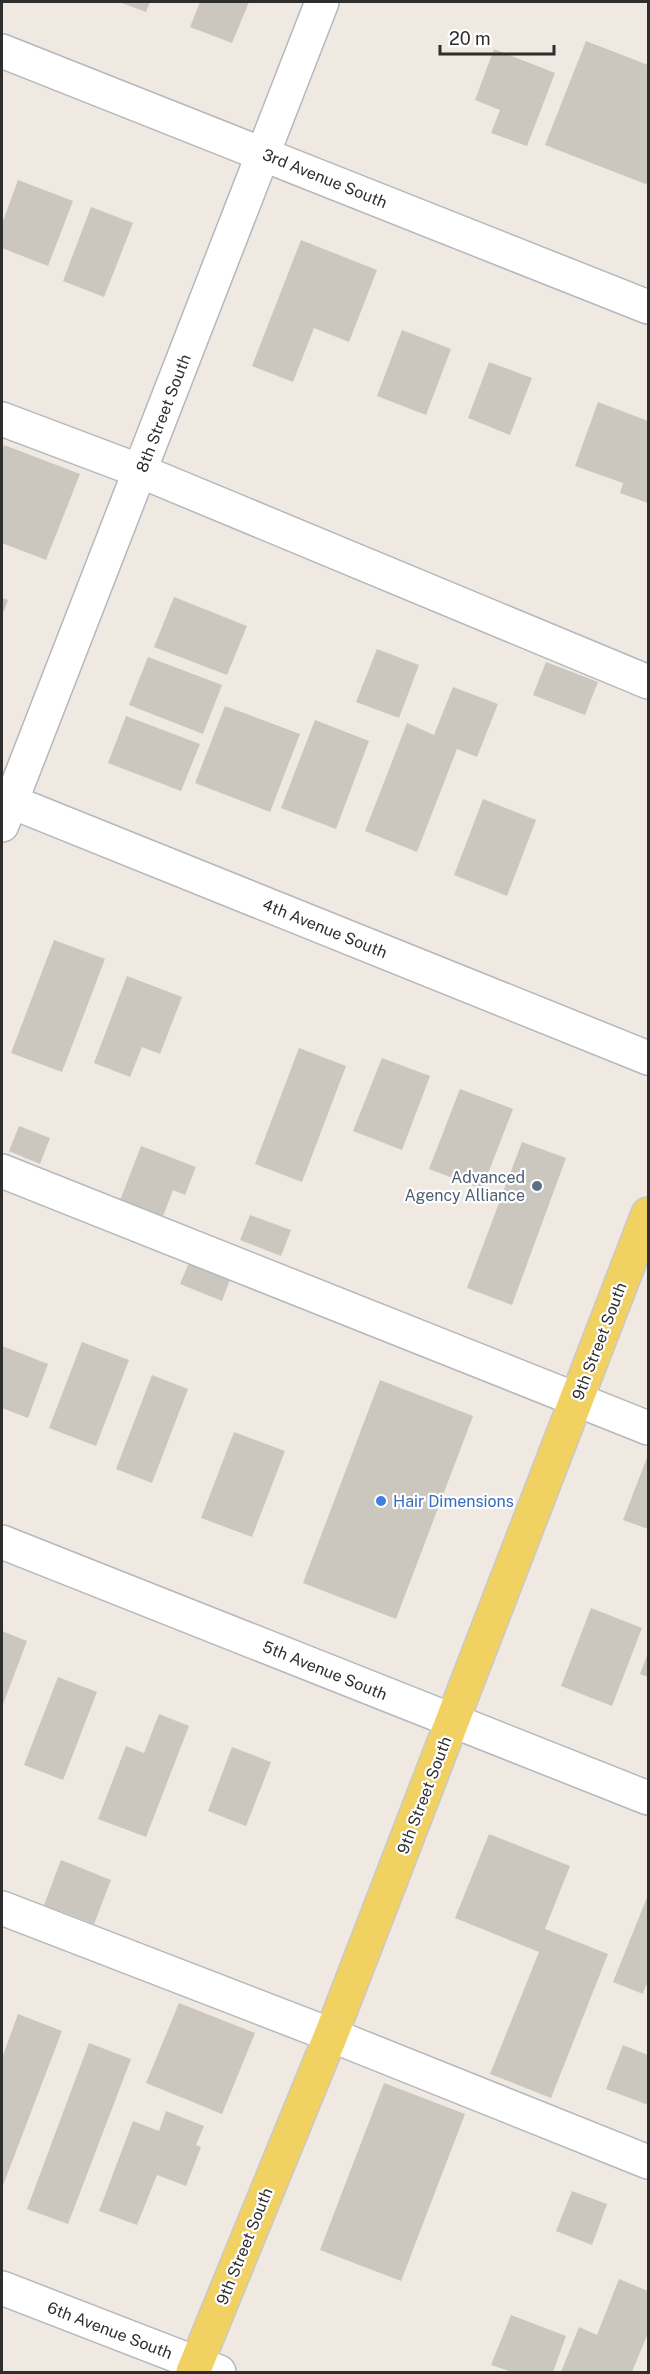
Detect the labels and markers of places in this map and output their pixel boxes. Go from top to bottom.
place label: Advanced Agency Alliance [404,1168,525,1205]
marker: Advanced Agency Alliance [530,1179,544,1193]
place label: Hair Dimensions [393,1492,514,1511]
marker: Hair Dimensions [374,1494,388,1508]

